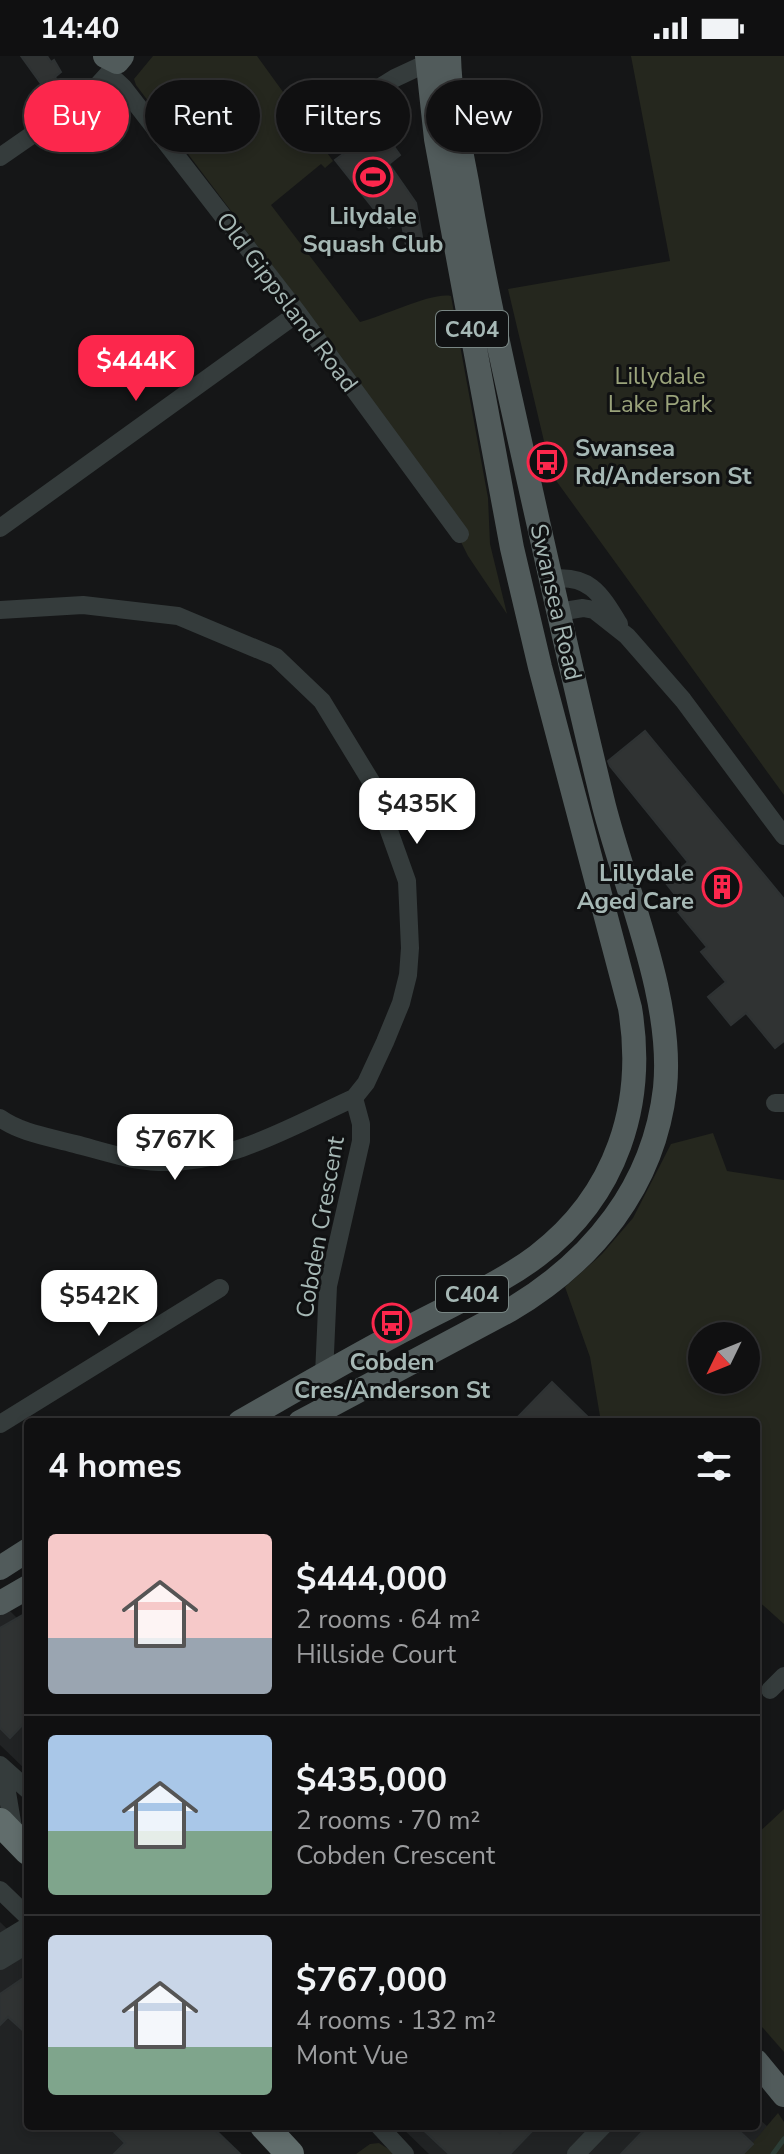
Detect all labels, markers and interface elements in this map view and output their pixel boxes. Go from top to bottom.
text: 14:40 [40,8,119,49]
chip: Buy [24,80,129,152]
chip: Rent [145,80,260,152]
chip: Filters [276,80,410,152]
chip: New [426,80,541,152]
sports icon: Lilydale Squash Club [352,156,394,198]
place label: Lilydale Squash Club [302,200,444,260]
street label: Old Gippsland Road [209,206,365,398]
road number: C404 [436,311,508,347]
pin: $444K [80,335,192,403]
text: $444K [96,343,176,378]
park label: Lillydale Lake Park [608,360,713,420]
place label: Swansea Rd/Anderson St [575,432,752,492]
bus stop icon: Swansea Rd/Anderson St [526,441,568,483]
street label: Swansea Road [522,520,590,684]
pin: $435K [361,778,473,846]
text: $435K [377,786,457,821]
place label: Lillydale Aged Care [577,857,694,917]
building icon: Lillydale Aged Care [701,866,743,908]
pin: $767K [119,1114,231,1182]
text: $767K [135,1122,215,1157]
street label: Cobden Crescent [288,1133,352,1320]
pin: $542K [43,1270,155,1338]
road number: C404 [436,1276,508,1312]
text: $542K [59,1278,139,1313]
bus stop icon: Cobden Cres/Anderson St [371,1302,413,1344]
north arrow [688,1322,760,1394]
map controls [688,1322,760,1394]
place label: Cobden Cres/Anderson St [294,1346,491,1406]
text: 4 homes [48,1443,182,1489]
icon: filters [692,1444,736,1488]
text: $444,000 [296,1556,447,1602]
icon: home [112,1566,208,1662]
text: 2 rooms · 64 m² [296,1602,480,1637]
text: Hillside Court [296,1637,456,1672]
text: $435,000 [296,1757,447,1803]
icon: home [112,1767,208,1863]
text: 2 rooms · 70 m² [296,1803,480,1838]
text: Cobden Crescent [296,1838,495,1873]
text: $767,000 [296,1957,447,2003]
icon: home [112,1967,208,2063]
text: 4 rooms · 132 m² [296,2003,496,2038]
text: Mont Vue [296,2038,408,2073]

